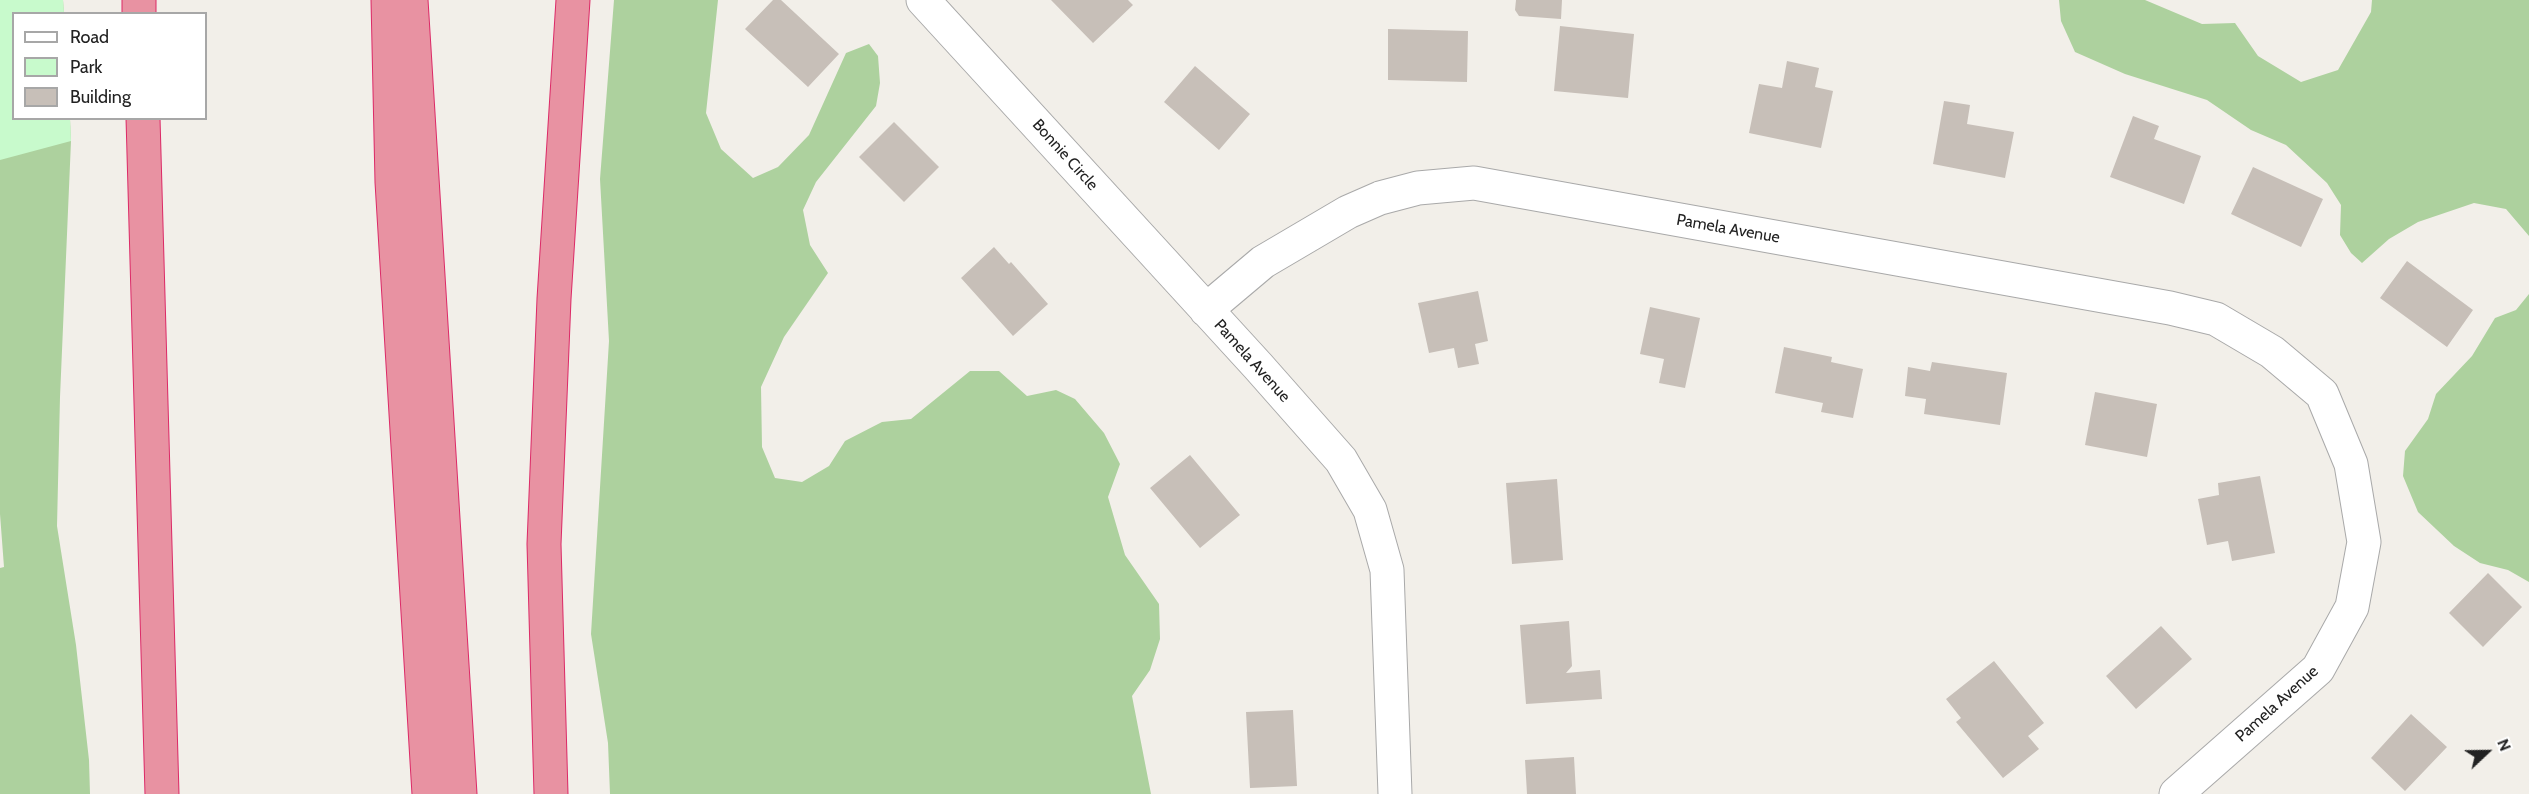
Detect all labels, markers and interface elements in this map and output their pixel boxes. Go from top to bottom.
legend [12,12,207,120]
text: Road [70,26,109,48]
text: Park [70,56,102,78]
text: Building [70,86,131,108]
street label: Bonnie Circle [1028,115,1102,195]
street label: Pamela Avenue [1675,210,1781,248]
street label: Pamela Avenue [1210,316,1294,406]
street label: Pamela Avenue [2232,662,2322,746]
north arrow [2457,722,2517,782]
text: N [2493,736,2515,754]

